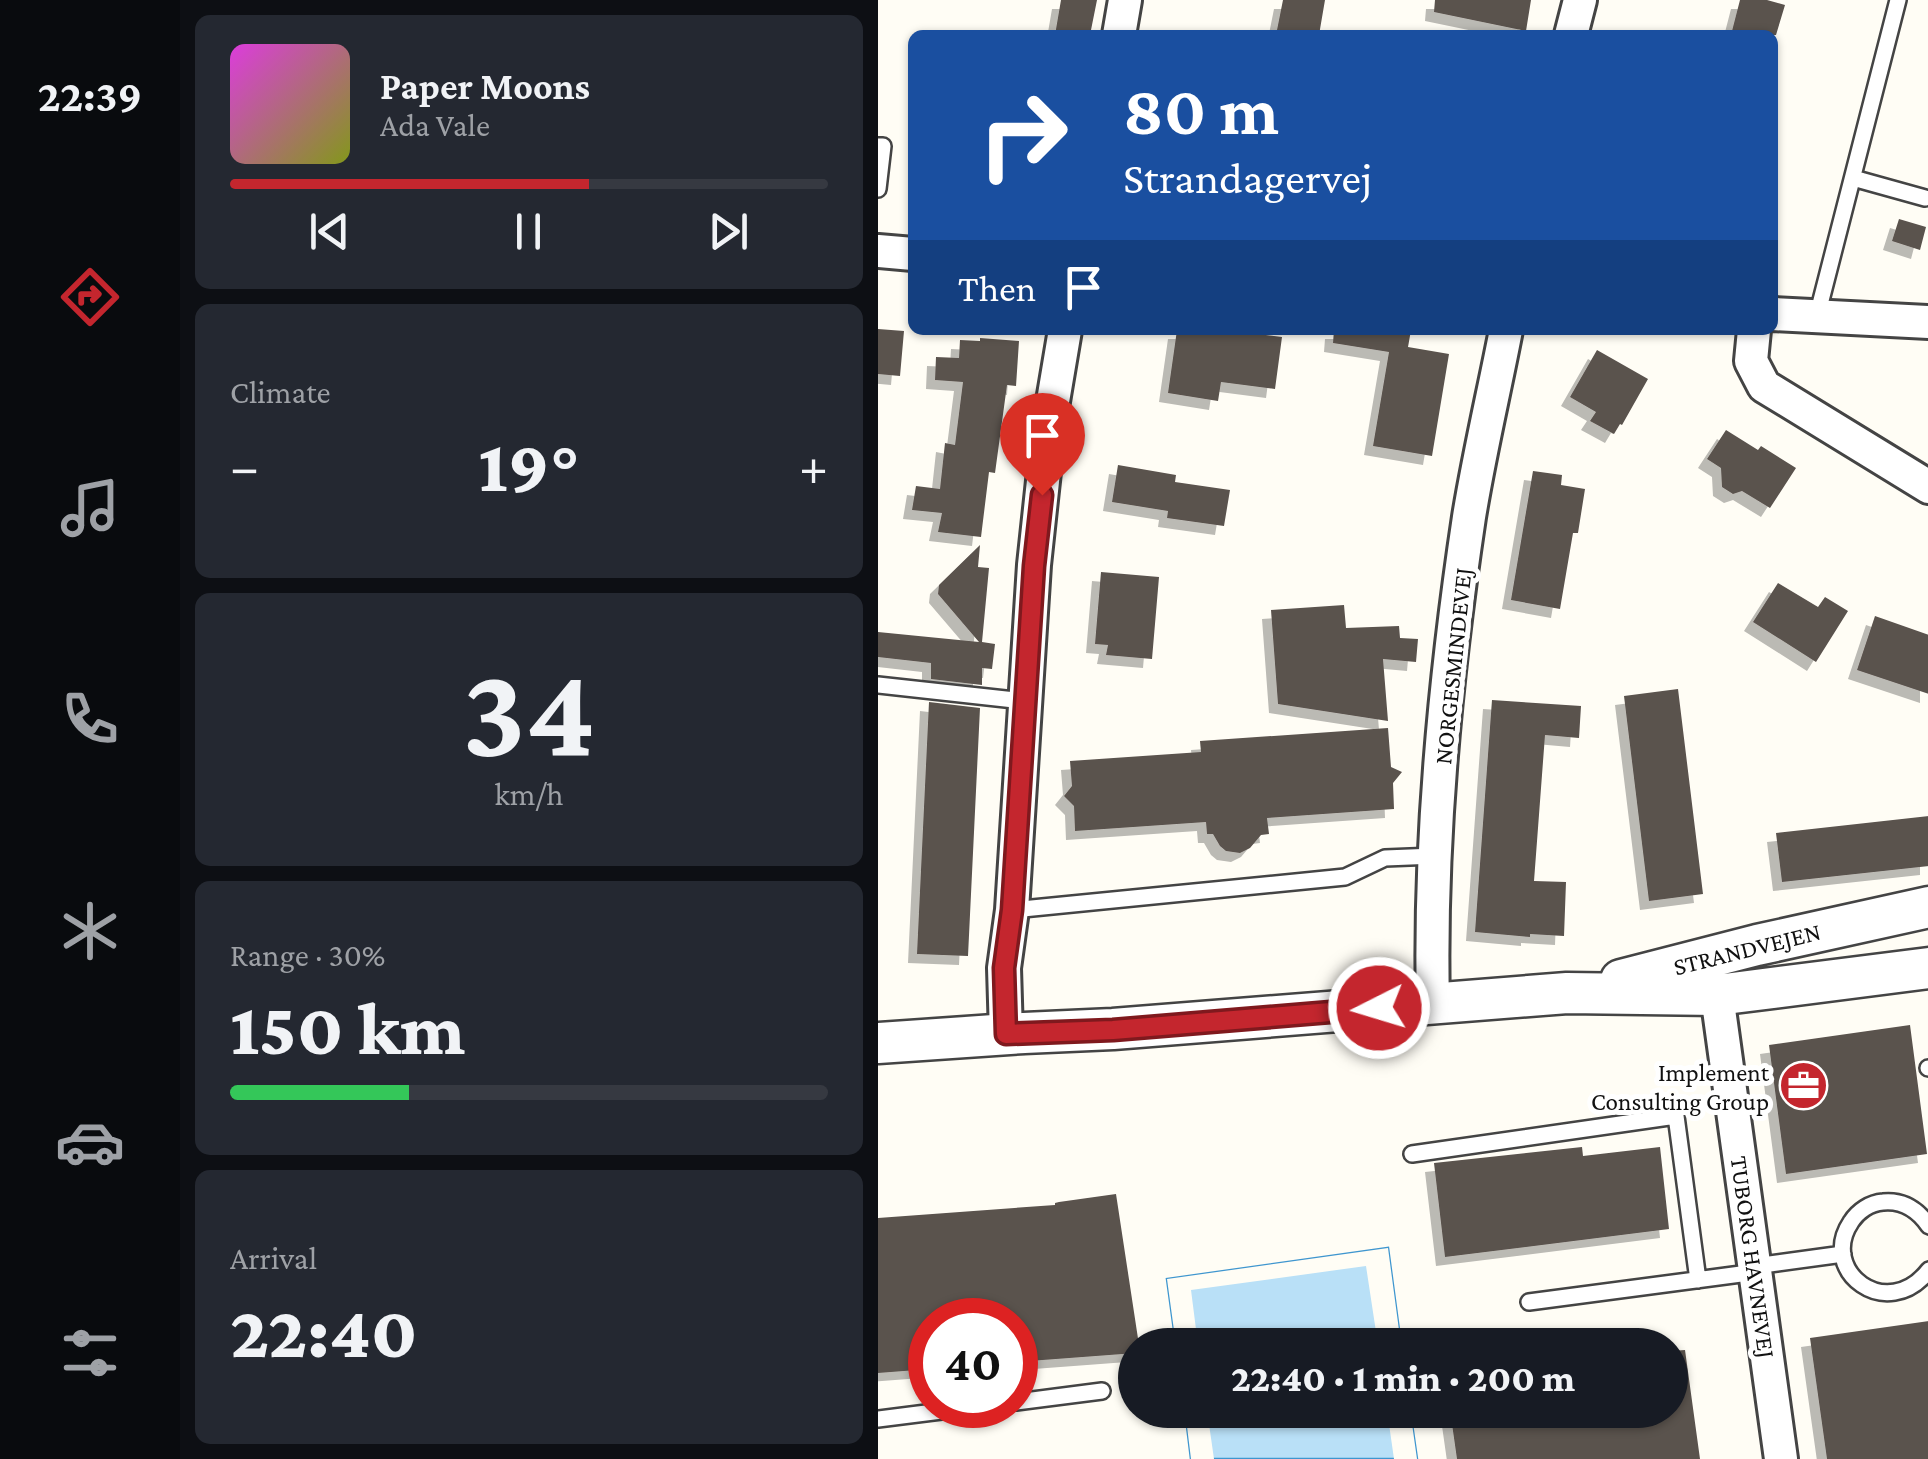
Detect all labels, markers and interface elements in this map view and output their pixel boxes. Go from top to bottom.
text: Paper Moons [380,65,590,107]
icon: right [958,70,1088,200]
text: 22:39 [38,71,142,121]
text: 80 m [1123,71,1279,149]
text: Ada Vale [380,107,490,143]
text: Strandagervej [1123,153,1372,203]
icon: previous [302,204,357,259]
icon: pause [501,204,556,259]
icon: next [701,204,756,259]
icon: arrive [1056,260,1111,315]
icon: directions [55,262,125,332]
text: Then [958,267,1036,309]
text: Climate [230,374,331,410]
pin [1000,393,1085,496]
icon: arrive [1015,408,1070,463]
text: 19° [478,424,580,507]
text: − [230,436,259,497]
text: + [799,436,828,497]
icon: music [55,473,125,543]
street label: NORGESMINDEVEJ [1429,566,1478,766]
text: 34 [462,638,596,783]
icon: phone [55,684,125,754]
text: km/h [495,776,564,812]
icon: climate [55,896,125,966]
street label: STRANDVEJEN [1671,918,1824,981]
text: Range · 30% [230,937,385,973]
position arrow [1327,956,1431,1060]
text: 150 km [230,987,465,1070]
place label: Implement Consulting Group [1591,1059,1770,1116]
office icon: Implement Consulting Group [1778,1060,1830,1112]
icon: car [55,1107,125,1177]
street label: TUBORG HAVNEVEJ [1724,1154,1781,1360]
text: Arrival [230,1240,317,1276]
text: 22:40 [230,1290,418,1373]
speed limit sign: 40 [908,1298,1038,1428]
icon: filters [55,1318,125,1388]
text: 22:40 · 1 min · 200 m [1231,1357,1575,1399]

